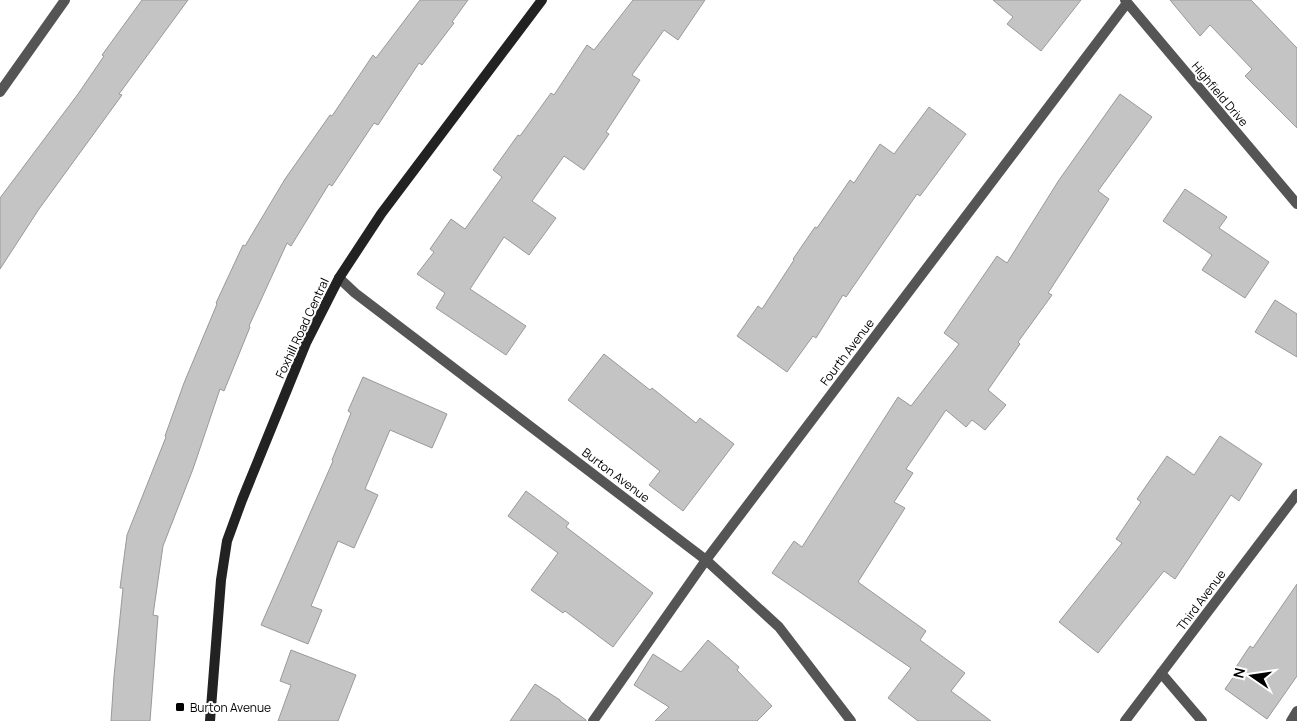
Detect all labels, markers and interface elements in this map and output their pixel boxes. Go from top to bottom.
street label: Highfield Drive [1188,58,1252,130]
street label: Foxhill Road Central [271,275,333,381]
street label: Fourth Avenue [816,315,878,389]
street label: Burton Avenue [579,444,653,506]
street label: Third Avenue [1173,566,1229,634]
north arrow [1227,651,1277,701]
text: N [1228,666,1249,680]
place label: Burton Avenue [190,699,271,716]
marker: Burton Avenue [174,701,186,713]

